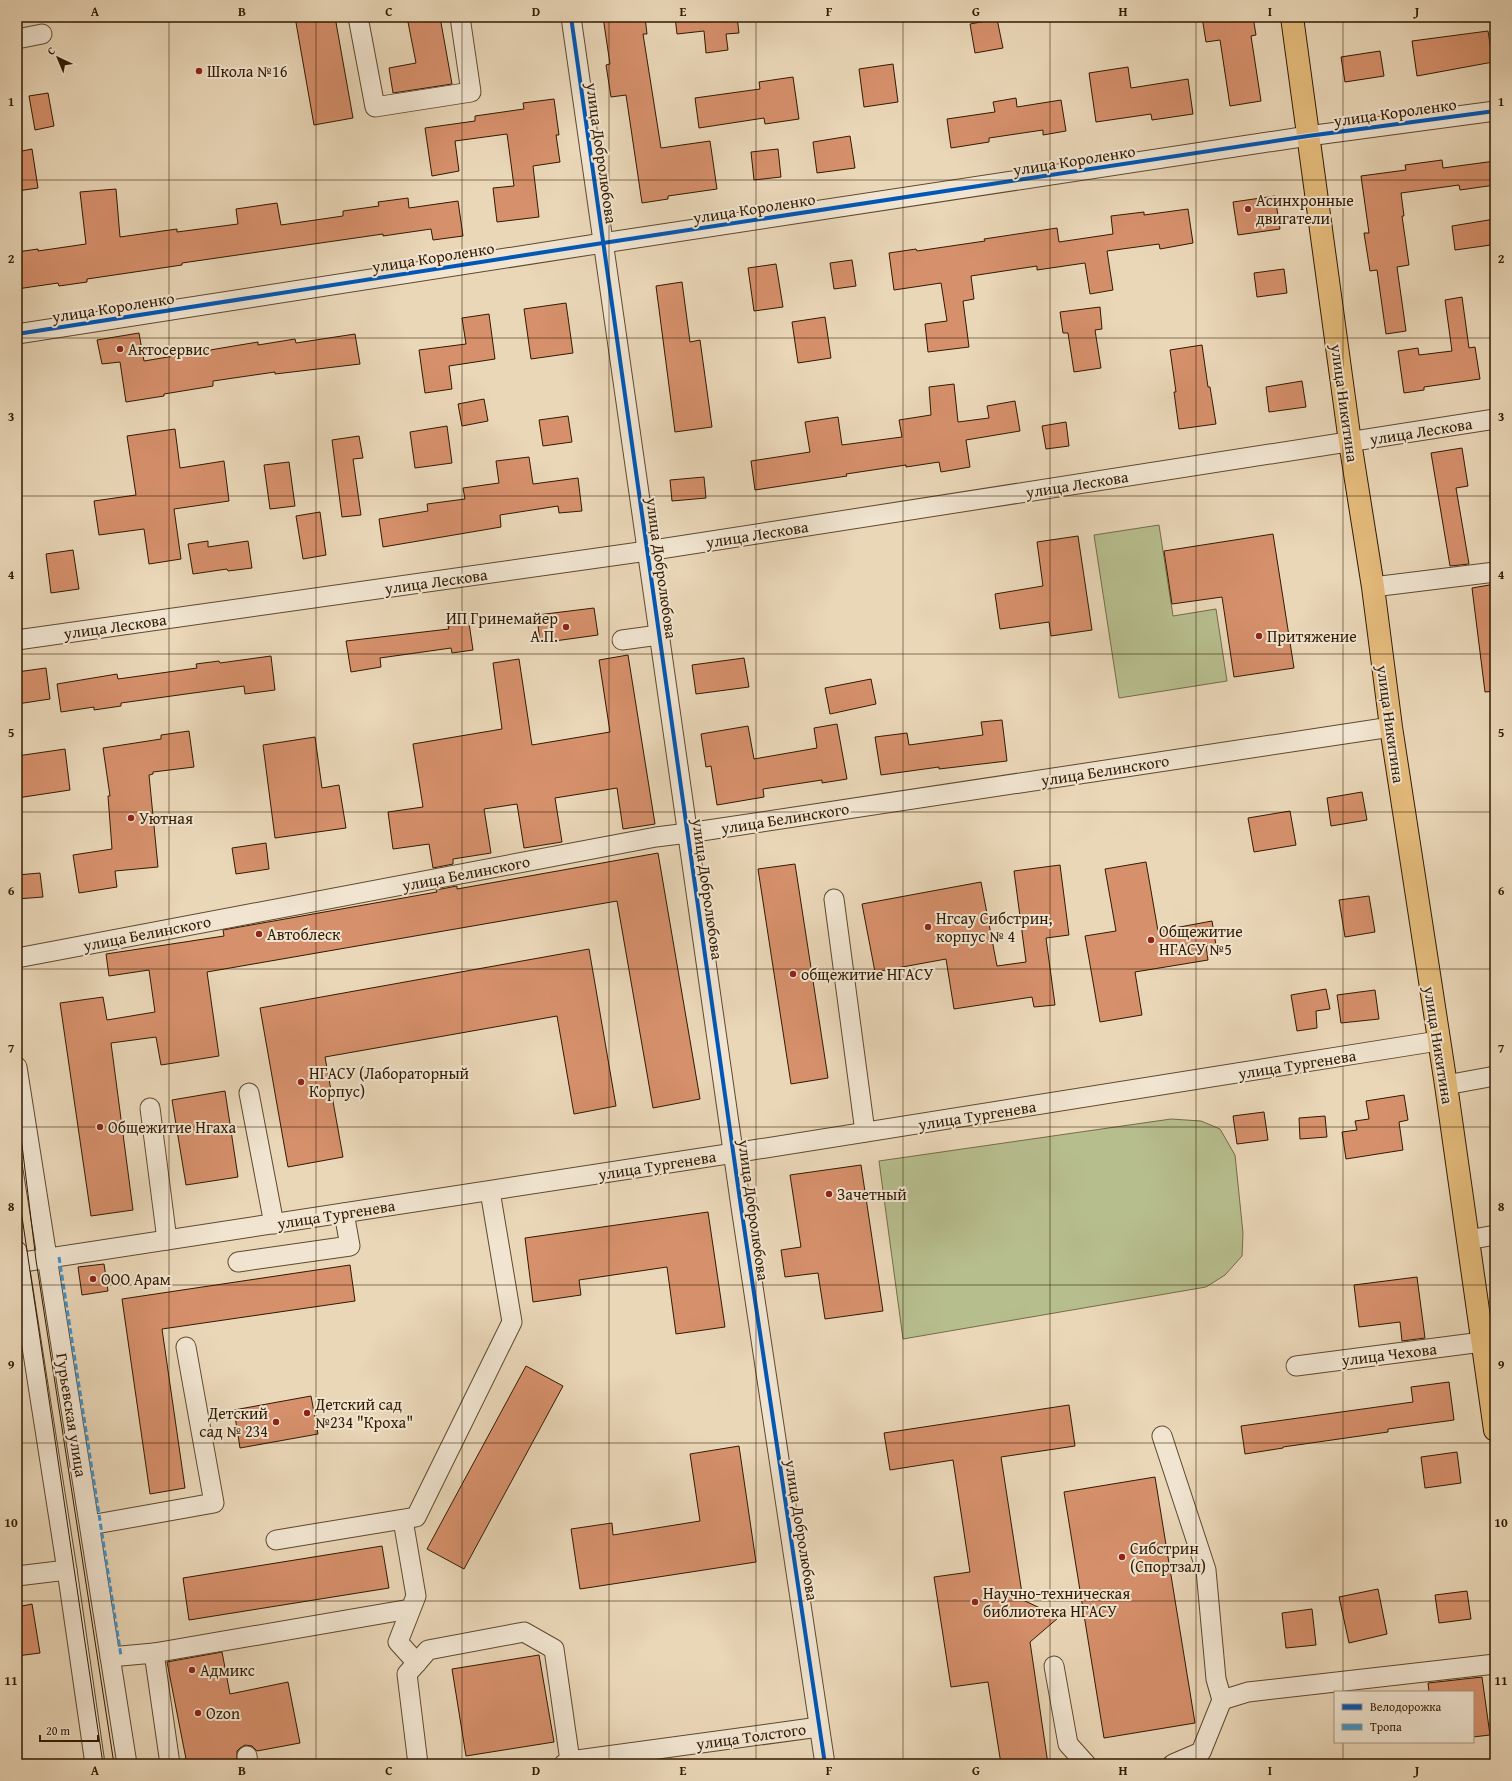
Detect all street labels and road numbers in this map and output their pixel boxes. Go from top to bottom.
street label: улица Добролюбова [580,80,624,225]
street label: улица Короленко [1331,92,1458,133]
street label: улица Короленко [1010,138,1137,182]
street label: улица Короленко [690,186,817,230]
street label: улица Короленко [369,235,496,279]
street label: улица Короленко [49,285,176,329]
street label: улица Никитина [1325,341,1365,464]
street label: улица Лескова [1367,411,1474,451]
street label: улица Лескова [1023,464,1130,504]
street label: улица Добролюбова [640,495,684,640]
street label: улица Лескова [703,514,810,554]
street label: улица Лескова [382,562,489,600]
street label: улица Лескова [61,607,168,645]
street label: улица Никитина [1371,662,1411,785]
street label: улица Белинского [1038,748,1171,792]
street label: улица Белинского [718,796,851,840]
street label: улица Добролюбова [686,816,730,961]
street label: улица Белинского [399,849,532,897]
street label: улица Белинского [80,909,213,957]
street label: улица Никитина [1418,983,1460,1106]
street label: улица Тургенева [1235,1043,1358,1085]
street label: улица Тургенева [915,1094,1038,1136]
street label: улица Добролюбова [732,1137,776,1282]
street label: улица Тургенева [595,1144,718,1186]
street label: улица Тургенева [274,1193,397,1235]
street label: улица Чехова [1339,1336,1438,1372]
street label: Гурьевская улица [50,1351,94,1479]
street label: улица Добролюбова [779,1457,825,1603]
street label: улица Толстого [694,1716,807,1756]

